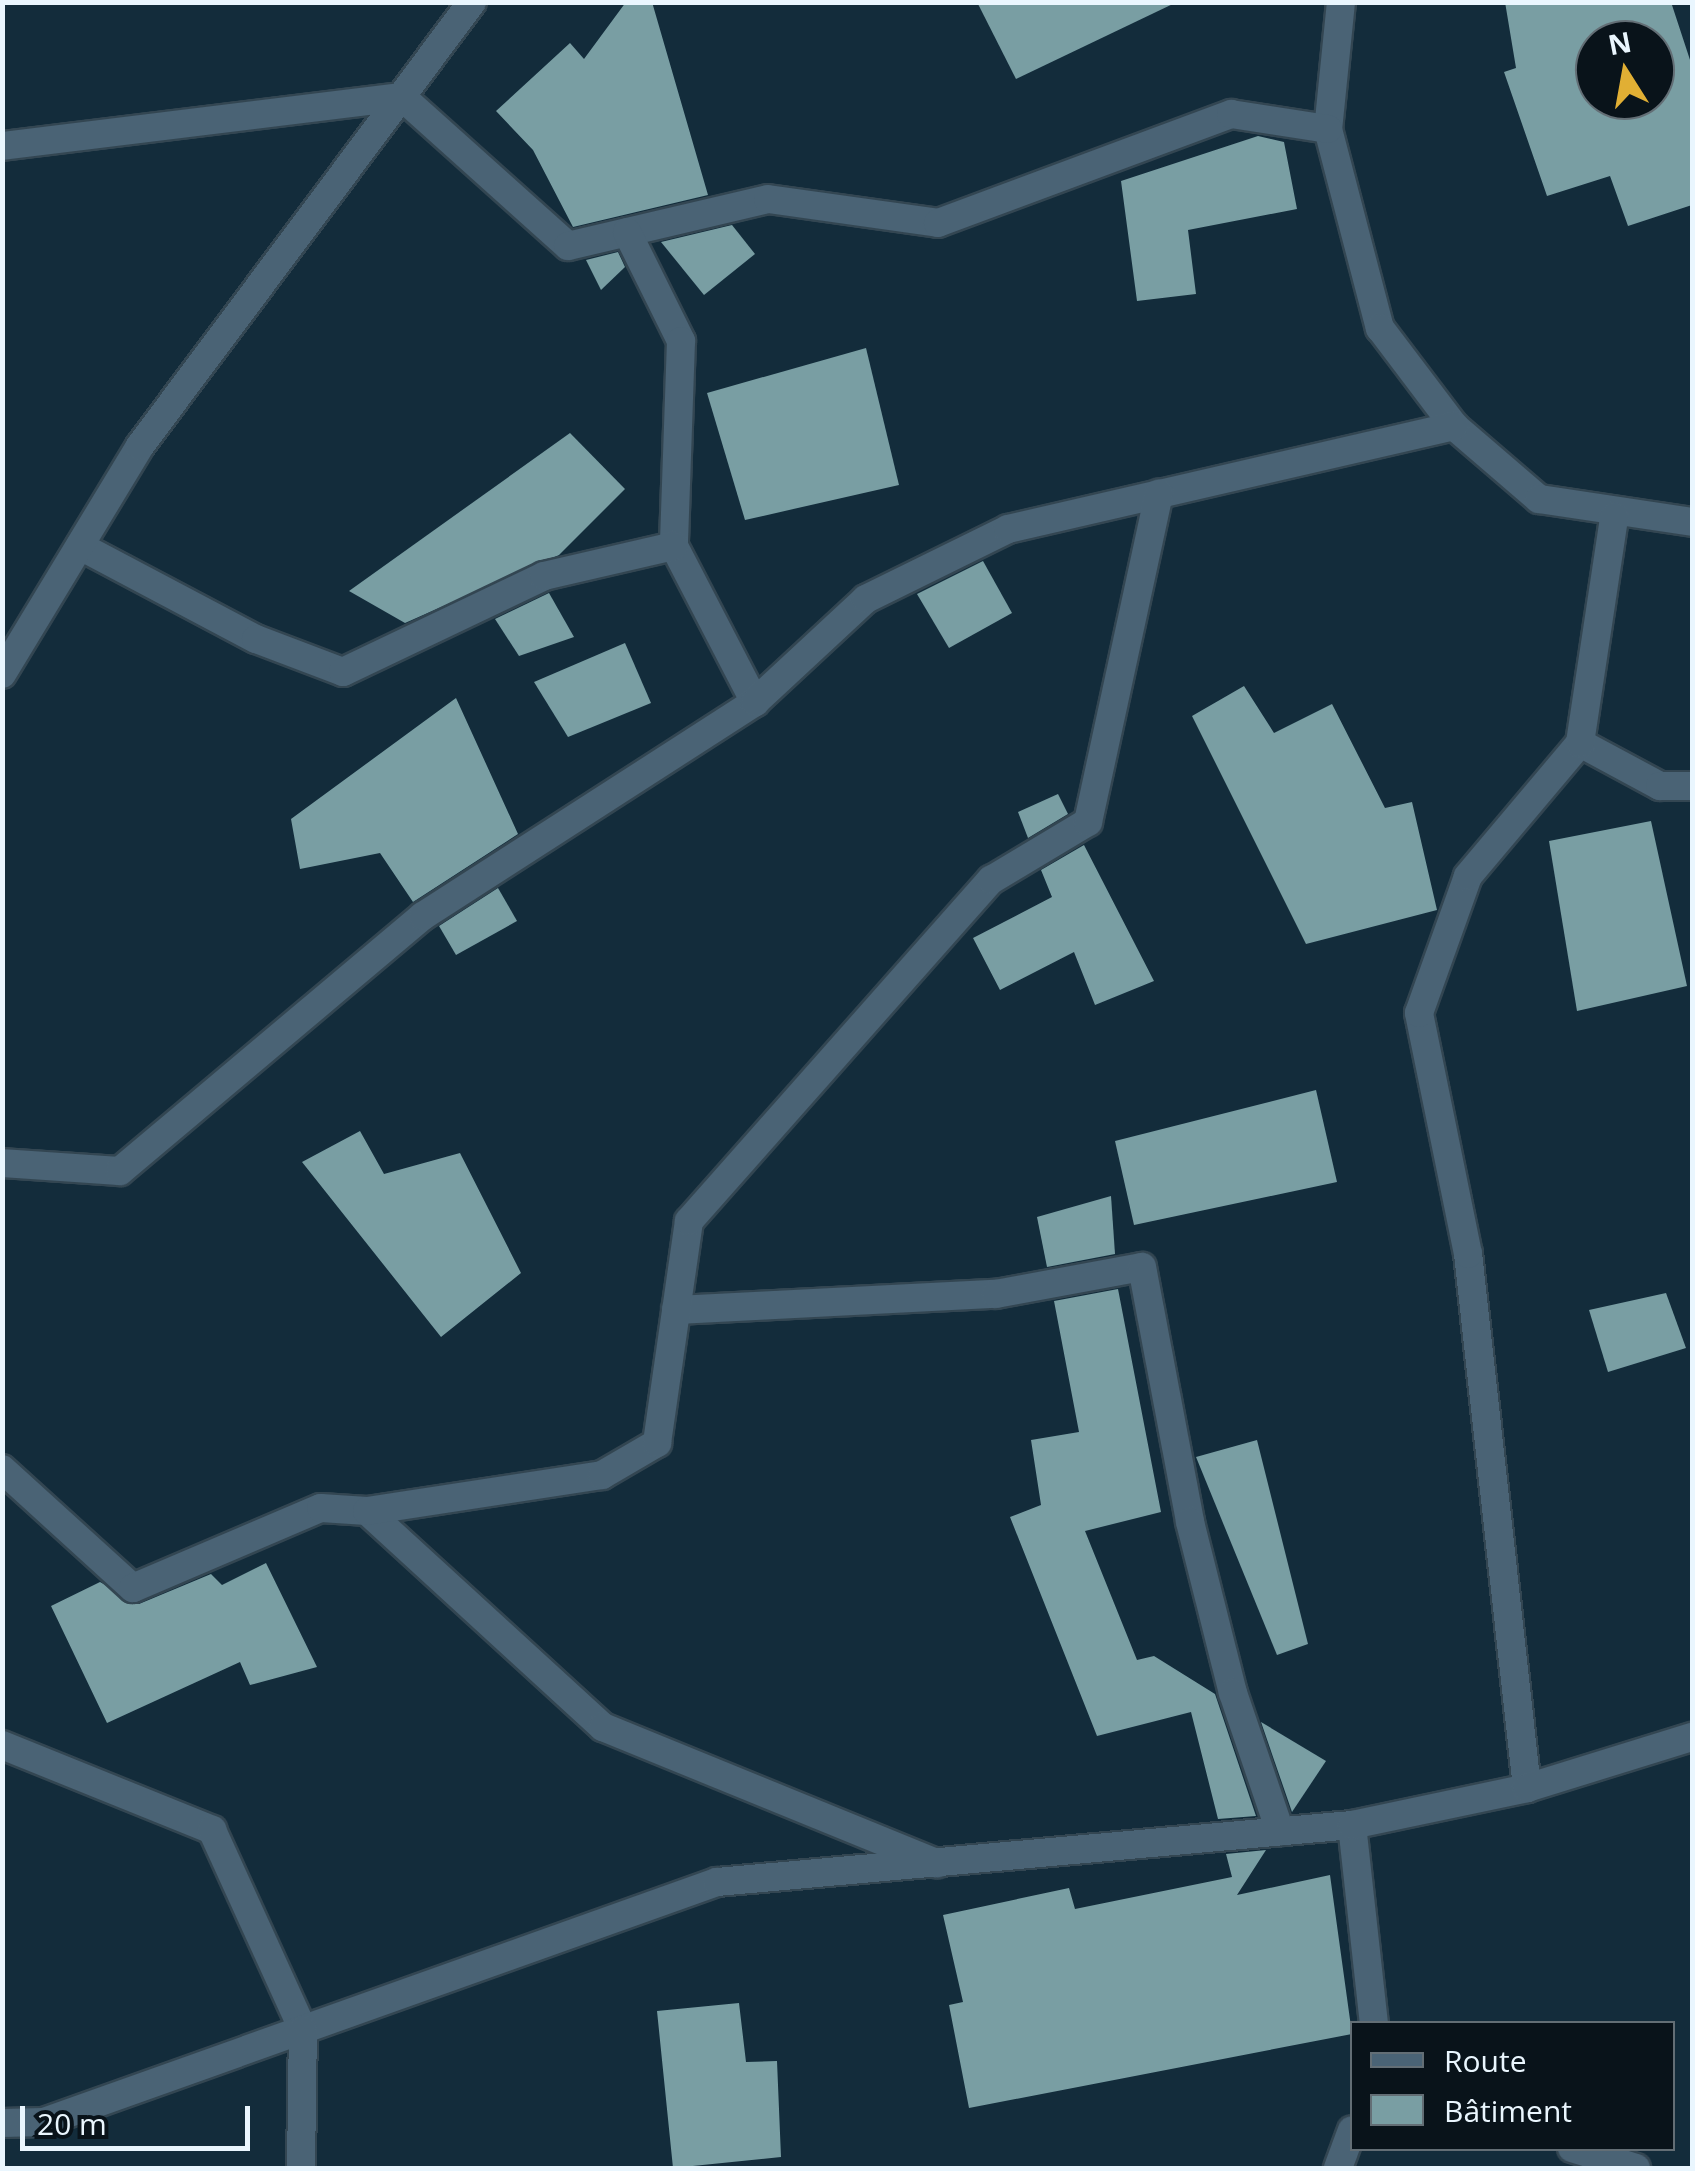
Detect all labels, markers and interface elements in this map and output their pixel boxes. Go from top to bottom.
north arrow [1575,20,1675,120]
text: N [1605,22,1634,63]
legend [1350,2021,1675,2151]
text: Route [1444,2040,1527,2081]
scale bar [25,2086,255,2148]
text: Bâtiment [1444,2090,1572,2131]
text: 20 m [37,2103,107,2144]

